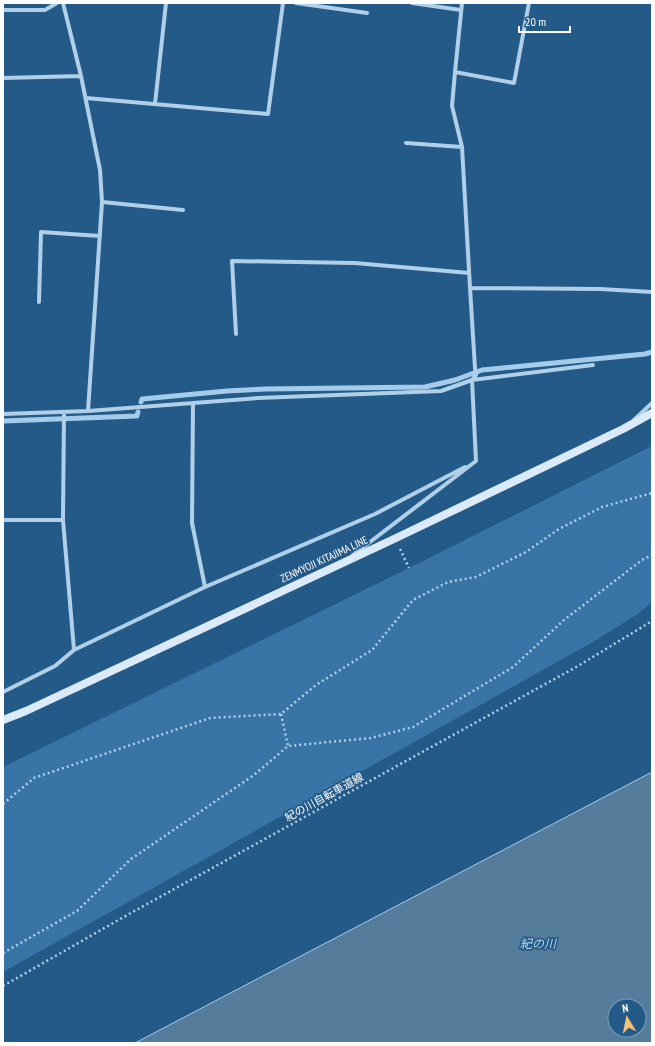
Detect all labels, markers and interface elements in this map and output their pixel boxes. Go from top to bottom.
scale bar [519,8,570,34]
text: 20 m [525,14,546,29]
street label: ZENMYOJI KITAJIMA LINE [278,532,370,585]
street label: 紀の川自転車道線 [282,770,366,824]
water label: 紀の川 [520,936,558,951]
north arrow [607,998,647,1038]
text: N [621,1001,629,1016]

